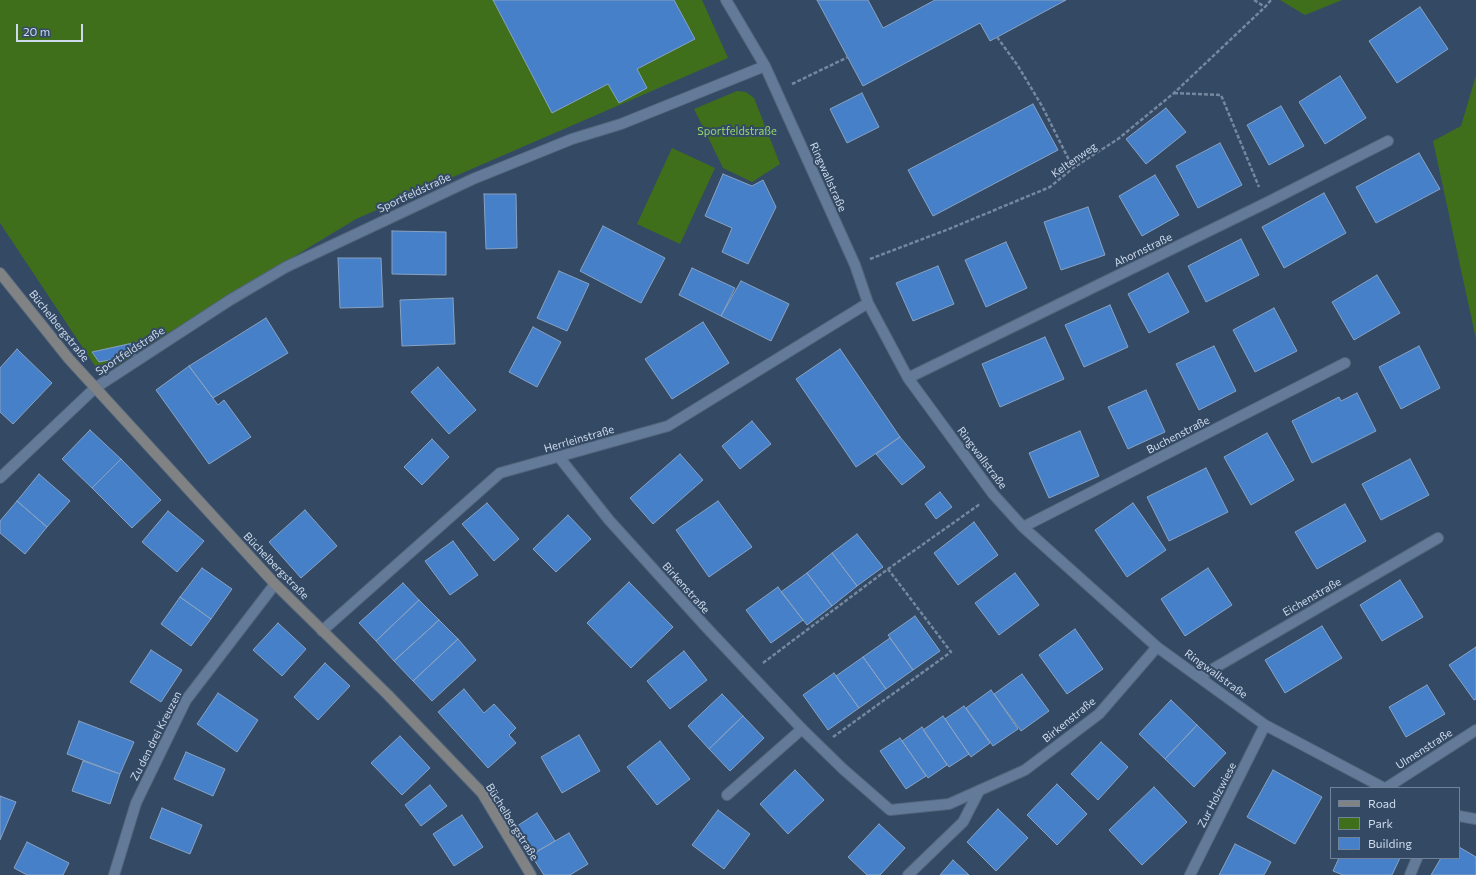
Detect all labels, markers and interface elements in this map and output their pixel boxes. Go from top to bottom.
scale bar [18,16,85,42]
text: 20 m [23,24,50,38]
park label: Sportfeldstraße [697,124,777,138]
street label: Ringwallstraße [807,140,849,214]
street label: Keltenweg [1049,140,1099,180]
street label: Sportfeldstraße [375,170,453,216]
street label: Ahornstraße [1112,230,1174,270]
street label: Büchelbergstraße [26,288,92,364]
street label: Sportfeldstraße [93,324,167,378]
street label: Buchenstraße [1144,413,1212,457]
street label: Herrleinstraße [542,423,616,455]
street label: Ringwallstraße [954,424,1010,492]
street label: Büchelbergstraße [241,530,311,602]
street label: Birkenstraße [660,560,712,616]
street label: Eichenstraße [1280,575,1344,619]
street label: Ringwallstraße [1182,647,1250,701]
street label: Zu den drei Kreuzen [128,689,184,783]
street label: Birkenstraße [1040,695,1098,745]
street label: Ulmenstraße [1393,726,1455,772]
street label: Zur Holzwiese [1195,760,1239,830]
street label: Büchelbergstraße [483,781,541,863]
legend [1330,787,1460,859]
text: Road [1368,796,1396,810]
text: Park [1368,816,1393,830]
text: Building [1368,836,1412,850]

